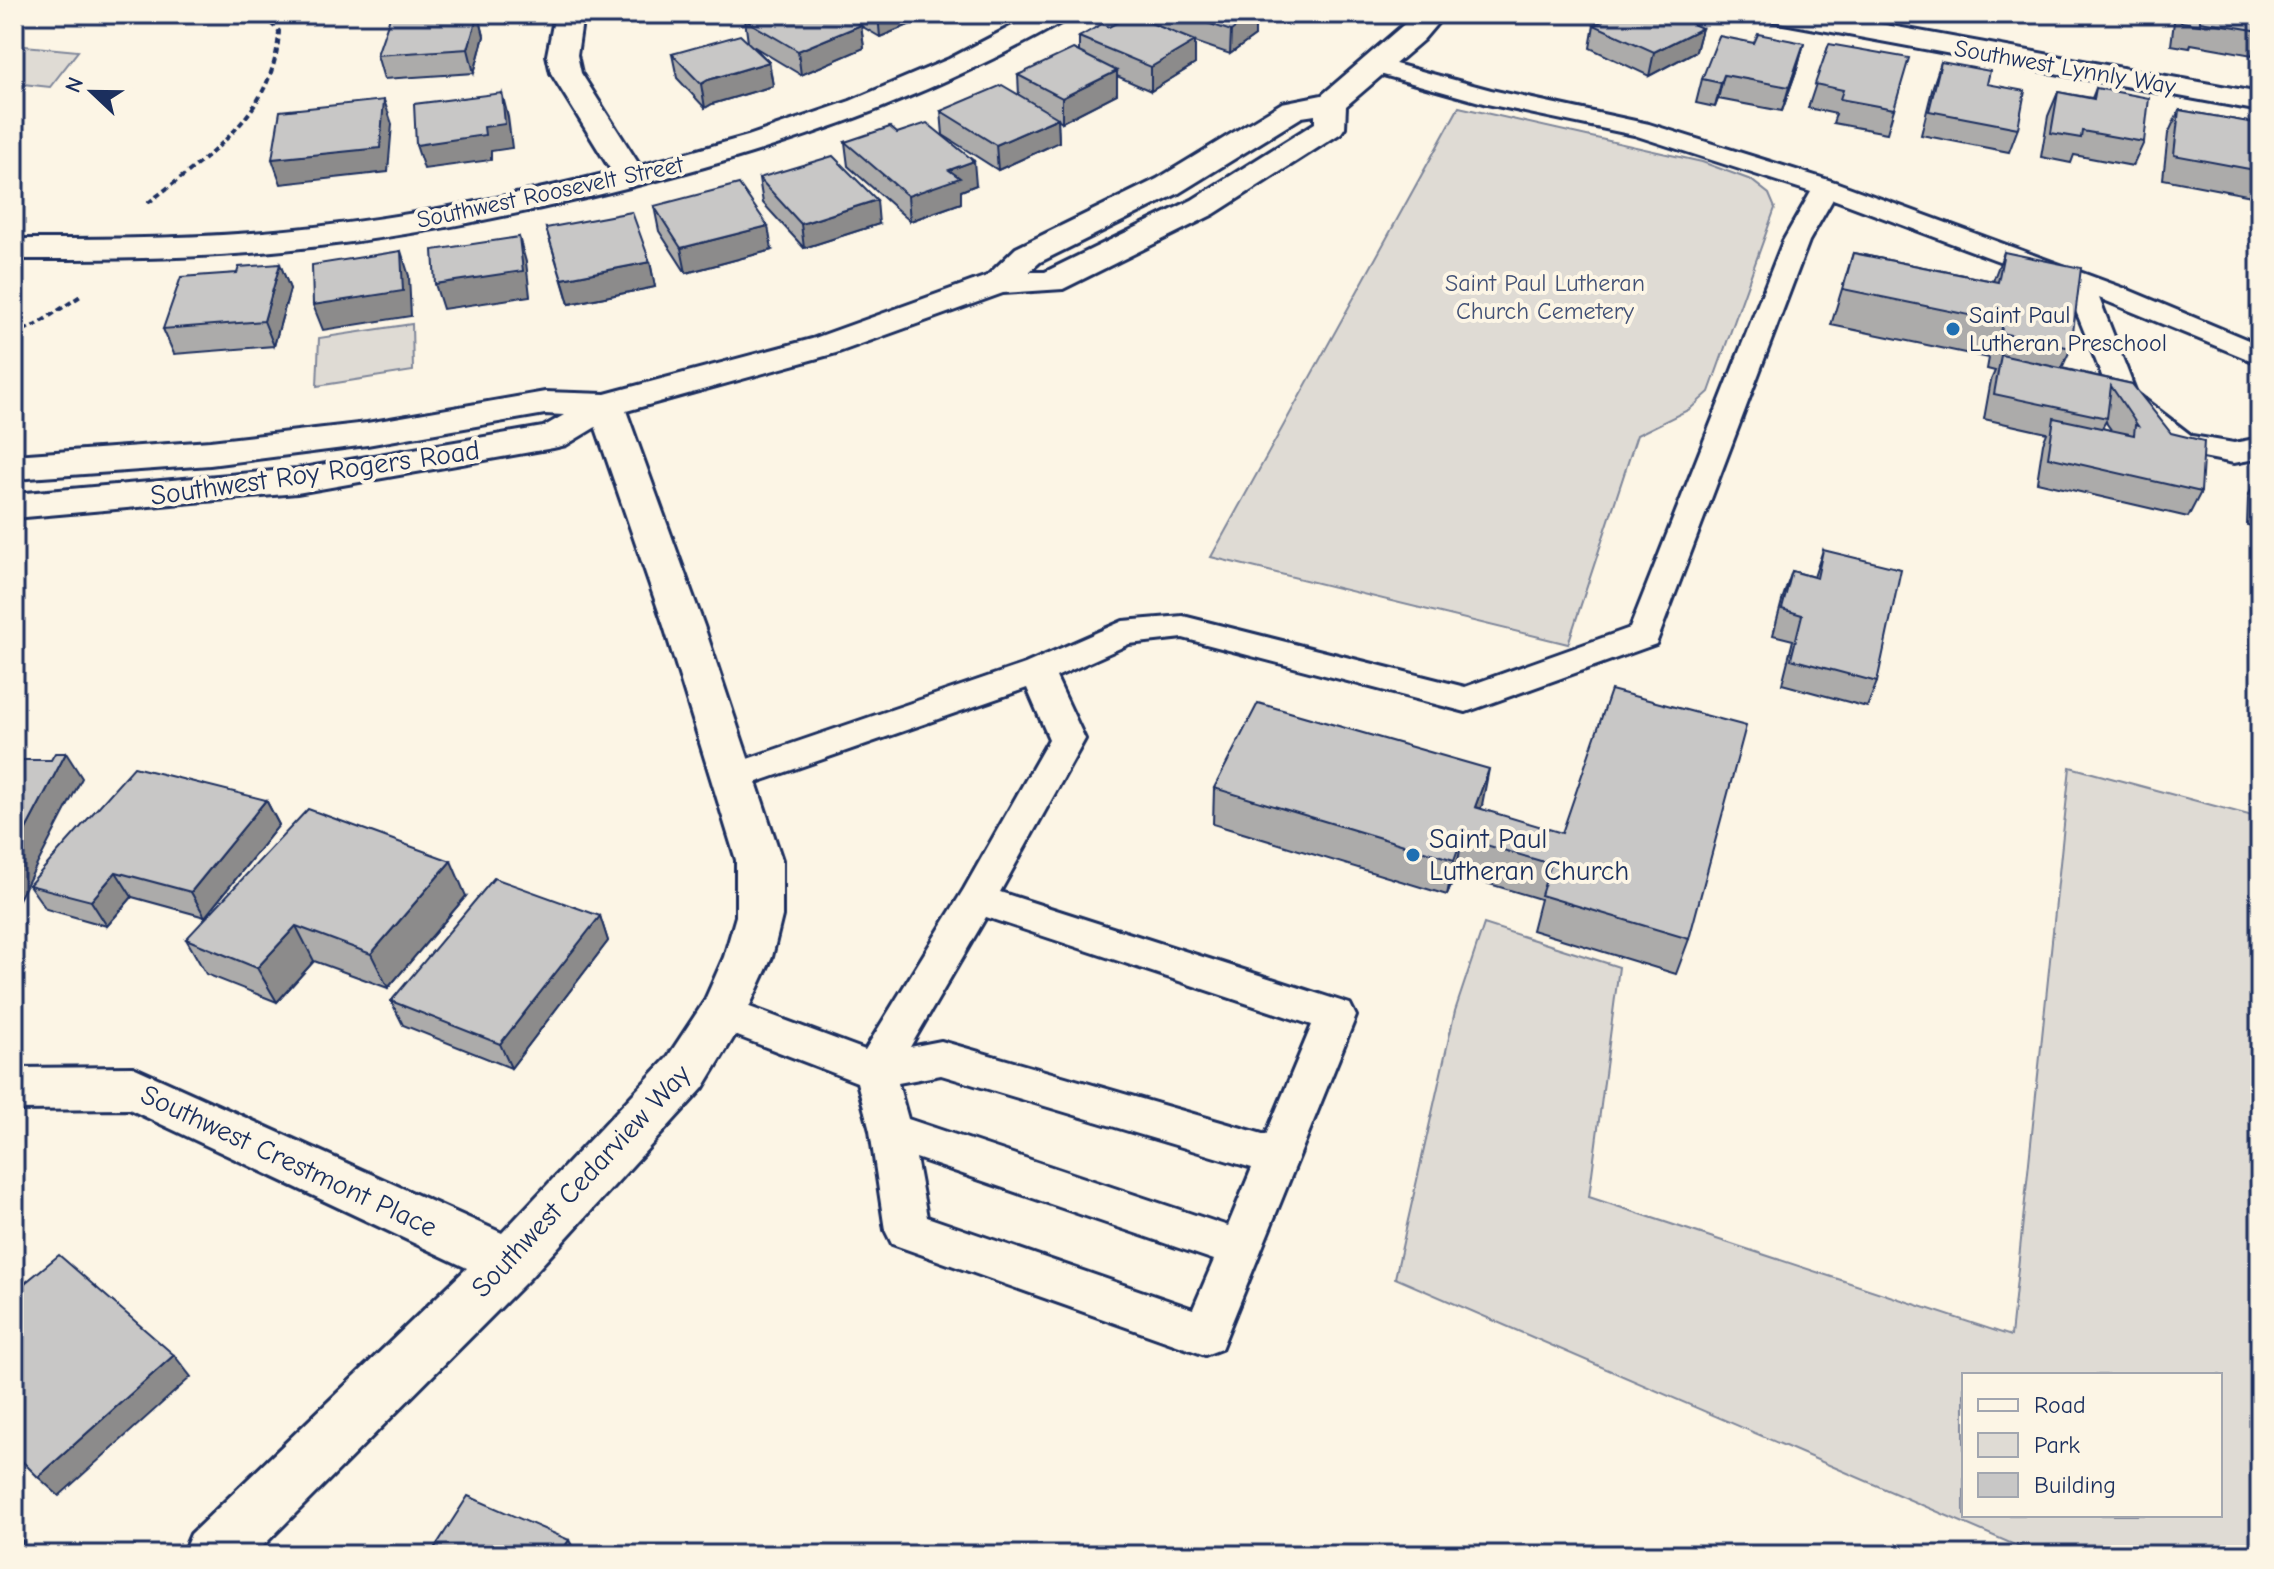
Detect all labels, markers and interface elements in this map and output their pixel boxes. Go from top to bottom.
street label: Southwest Lynnly Way [1952,34,2178,100]
north arrow [52,52,132,132]
text: N [60,73,89,96]
street label: Southwest Roosevelt Street [414,150,687,234]
park label: Saint Paul Lutheran Church Cemetery [1445,269,1645,325]
place label: Saint Paul Lutheran Preschool [1969,301,2167,357]
marker: Saint Paul Lutheran Preschool [1944,320,1962,338]
street label: Southwest Roy Rogers Road [148,434,482,512]
place label: Saint Paul Lutheran Church [1429,823,1629,887]
marker: Saint Paul Lutheran Church [1404,846,1422,864]
street label: Southwest Cedarview Way [465,1058,697,1304]
street label: Southwest Crestmont Place [136,1078,442,1244]
legend [1962,1373,2222,1517]
text: Road [2034,1391,2086,1419]
text: Park [2034,1431,2080,1459]
text: Building [2034,1471,2116,1499]

